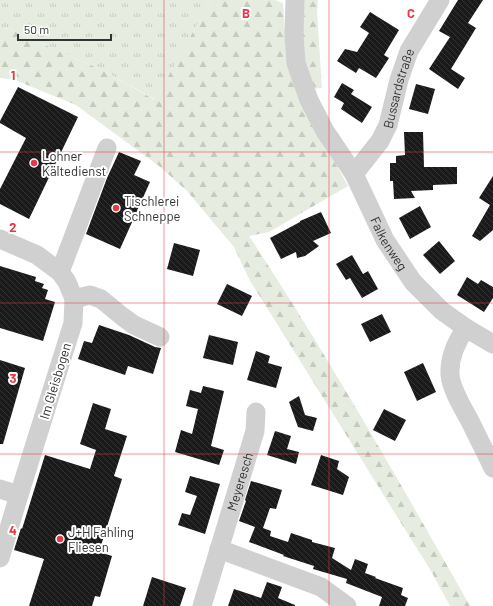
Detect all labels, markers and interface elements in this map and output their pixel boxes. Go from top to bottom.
text: B [242,5,250,21]
text: C [407,5,415,21]
scale bar [18,16,111,42]
text: 50 m [24,22,49,36]
street label: Bussardstraße [380,46,417,130]
text: 1 [11,67,15,83]
place label: Lohner Kältedienst [42,148,106,179]
marker: Lohner Kältedienst [29,158,39,168]
place label: Tischlerei Schneppe [124,193,180,224]
marker: Tischlerei Schneppe [111,203,121,213]
street label: Falkenweg [367,214,411,274]
text: 2 [9,219,17,235]
street label: Im Gleisbogen [36,341,74,421]
text: 3 [9,370,17,386]
street label: Meyeresch [223,450,256,513]
text: 4 [9,522,17,538]
place label: J+H Fahling Fliesen [68,524,134,555]
marker: J+H Fahling Fliesen [55,534,65,544]

